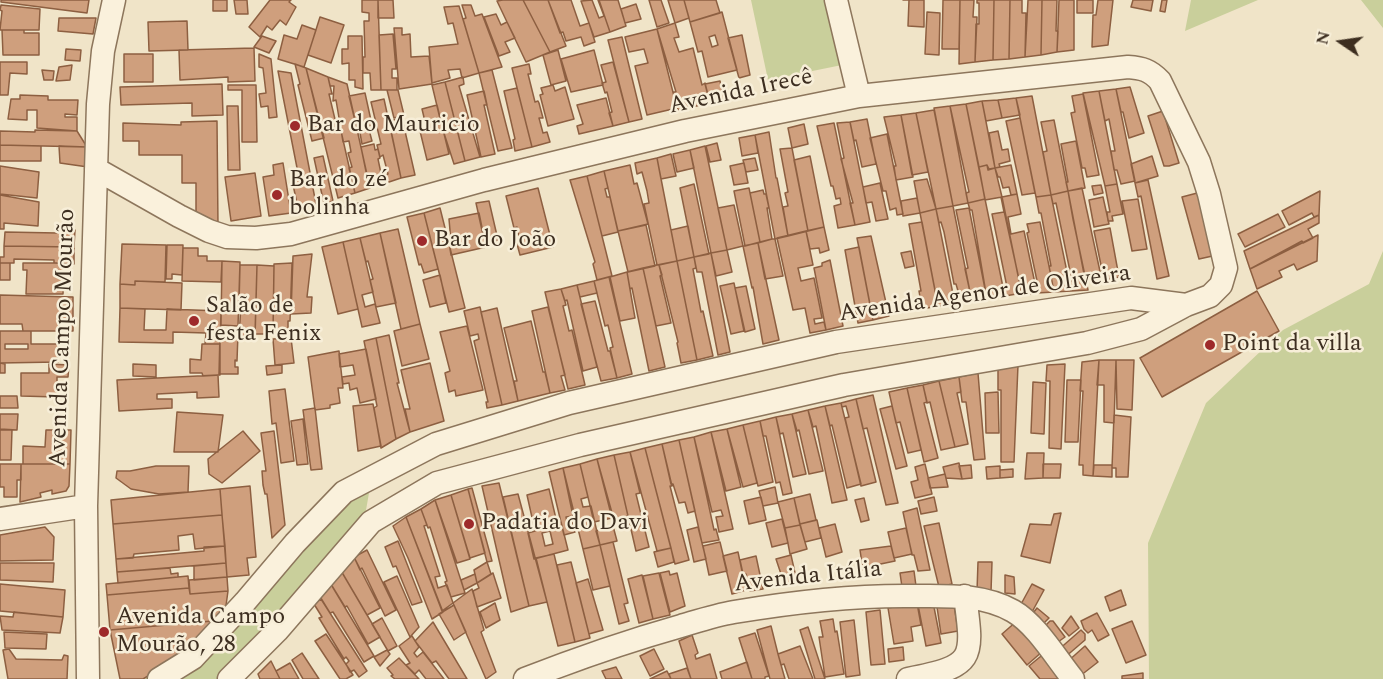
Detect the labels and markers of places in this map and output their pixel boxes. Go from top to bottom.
place label: Bar do Mauricio [307,112,480,140]
marker: Bar do Mauricio [288,119,302,133]
place label: Bar do zé bolinha [289,167,387,223]
marker: Bar do zé bolinha [270,188,284,202]
place label: Bar do João [434,227,556,255]
marker: Bar do João [415,234,429,248]
place label: Salão de festa Fenix [206,293,321,349]
marker: Salão de festa Fenix [187,314,201,328]
place label: Point da villa [1222,331,1362,359]
marker: Point da villa [1203,338,1217,352]
place label: Padatia do Davi [481,510,648,538]
marker: Padatia do Davi [462,517,476,531]
place label: Avenida Campo Mourão, 28 [116,604,285,660]
marker: Avenida Campo Mourão, 28 [97,625,111,639]

